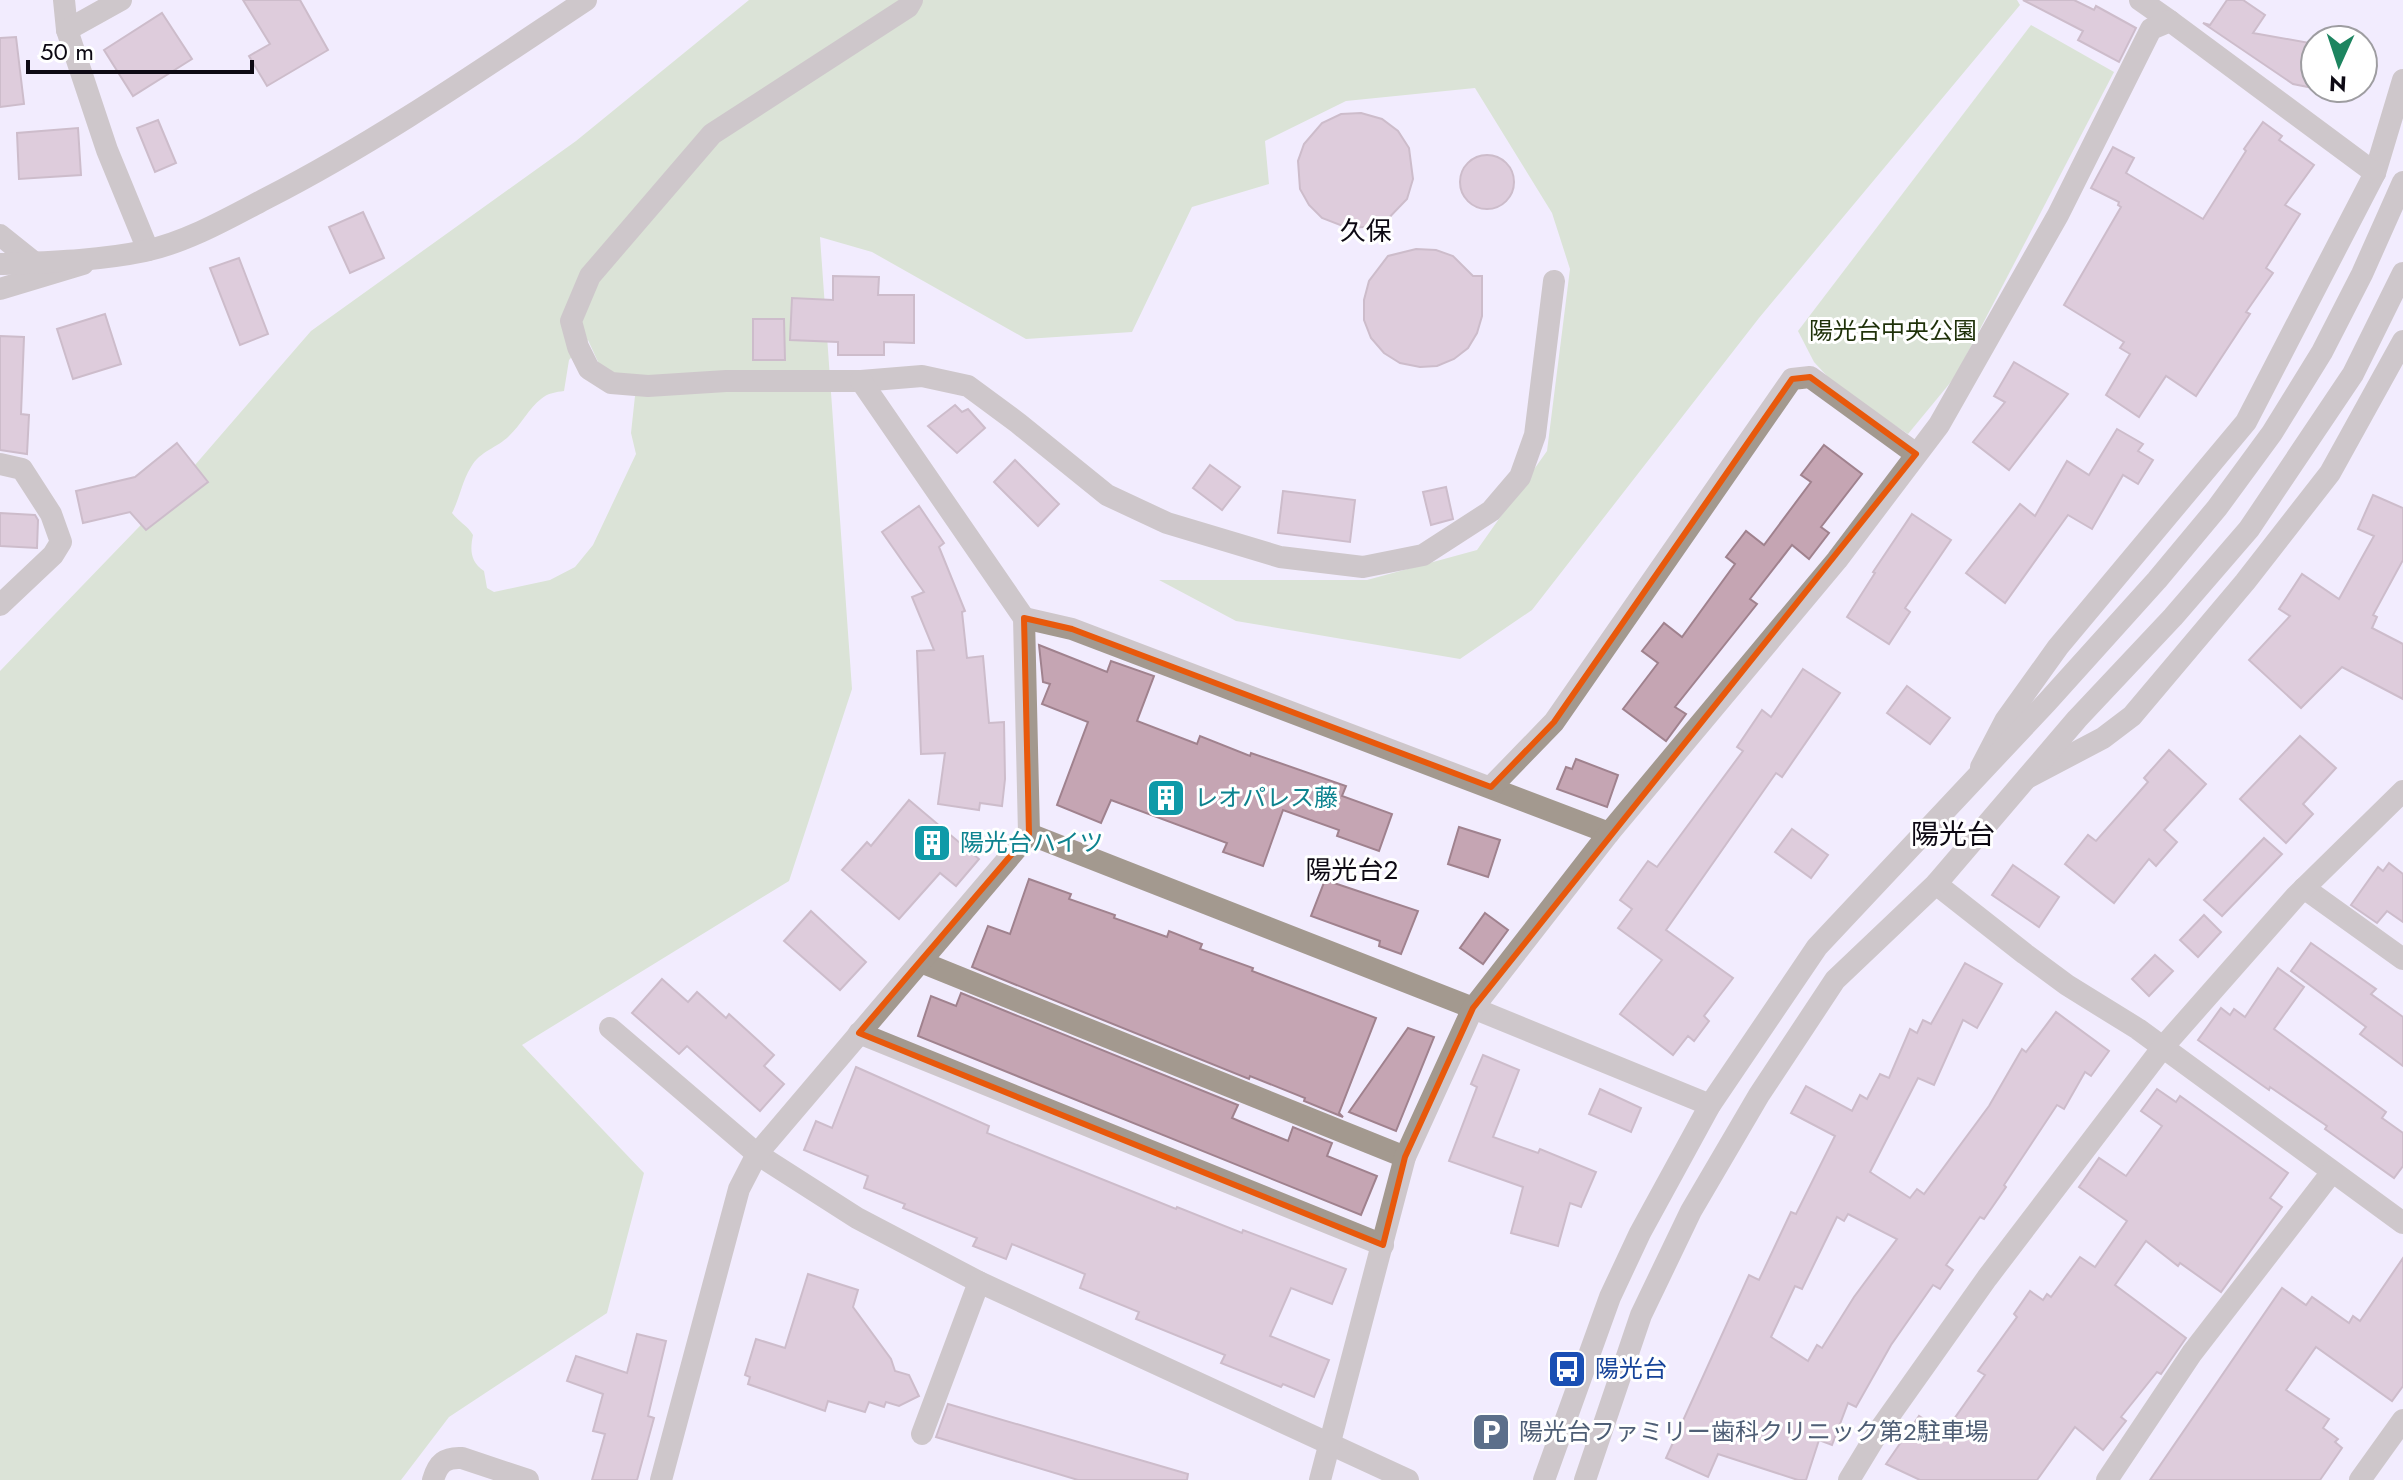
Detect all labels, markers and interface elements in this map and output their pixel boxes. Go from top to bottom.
scale bar [28,24,252,74]
north arrow [2299,24,2379,104]
text: 50 m [40,34,94,69]
text: N [2328,68,2348,100]
district label: 久保 [1340,212,1392,250]
park label: 陽光台中央公園 [1809,313,1977,348]
building icon: レオパレス藤 [1145,777,1187,819]
place label: レオパレス藤 [1194,780,1338,815]
district label: 陽光台 [1911,814,1995,855]
building icon: 陽光台ハイツ [911,822,953,864]
place label: 陽光台ハイツ [960,825,1104,860]
district label: 陽光台2 [1306,851,1398,889]
bus stop icon: 陽光台 [1546,1348,1588,1390]
place label: 陽光台 [1595,1351,1667,1386]
parking icon: 陽光台ファミリー歯科クリニック第2駐車場 [1470,1411,1512,1453]
place label: 陽光台ファミリー歯科クリニック第2駐車場 [1519,1414,1989,1449]

